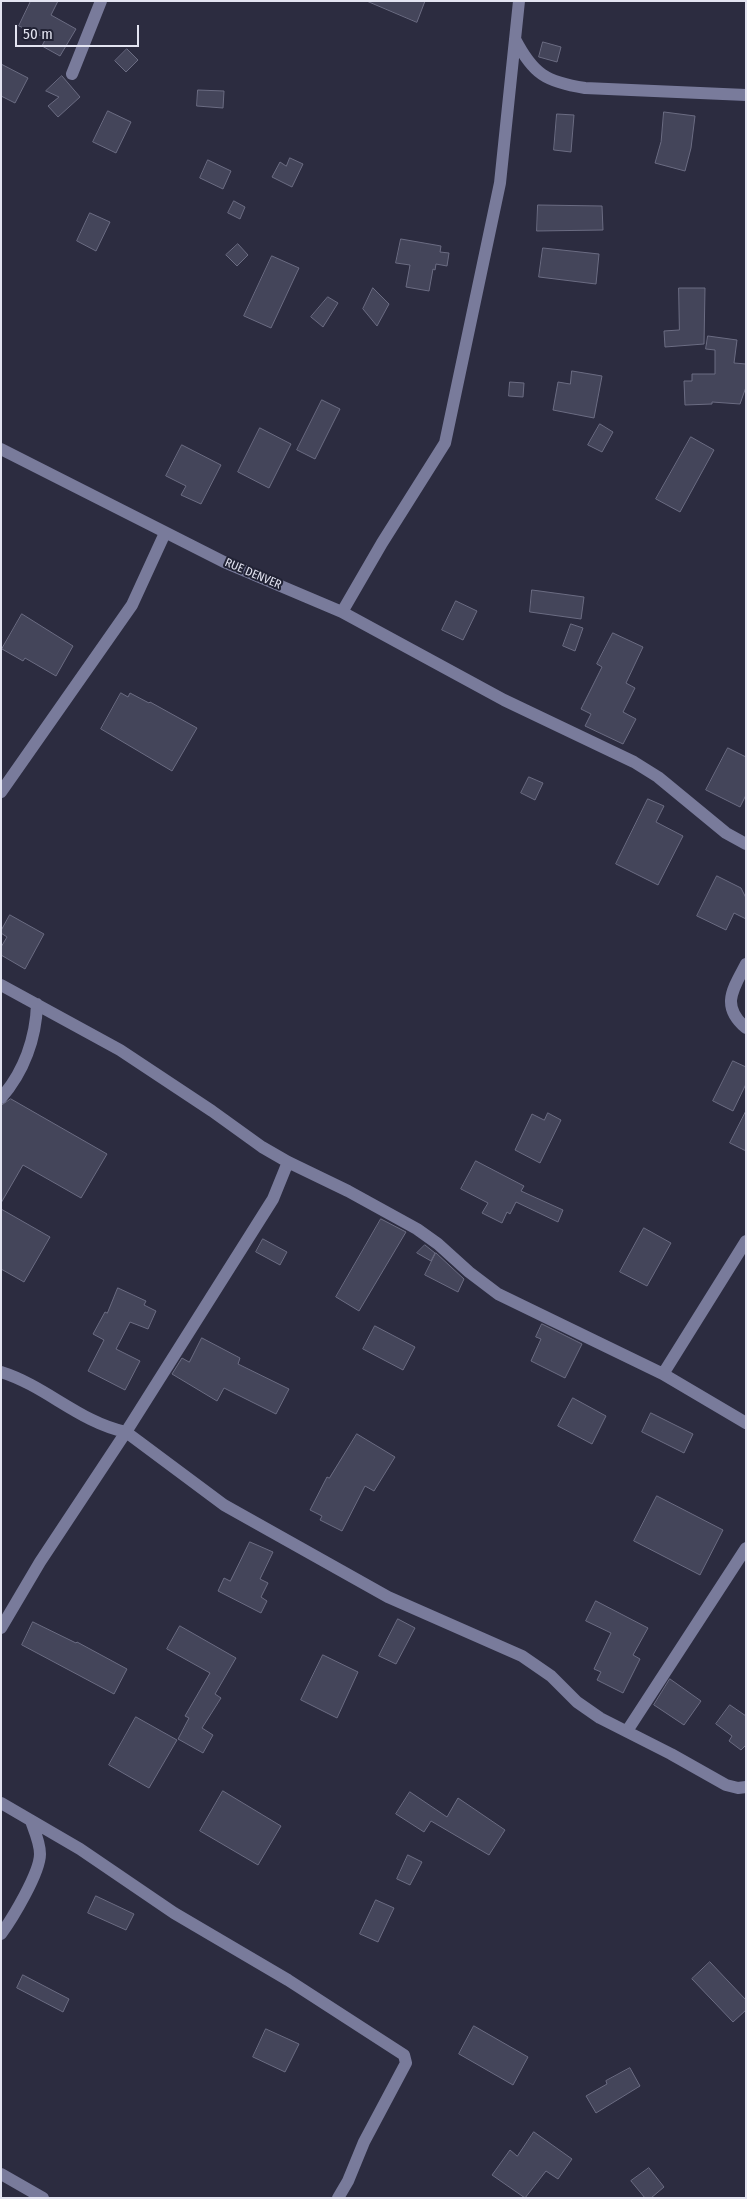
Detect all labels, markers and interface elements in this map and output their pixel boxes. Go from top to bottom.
scale bar [18,15,141,47]
text: 50 m [23,25,53,43]
street label: RUE DENVER [223,556,283,592]

